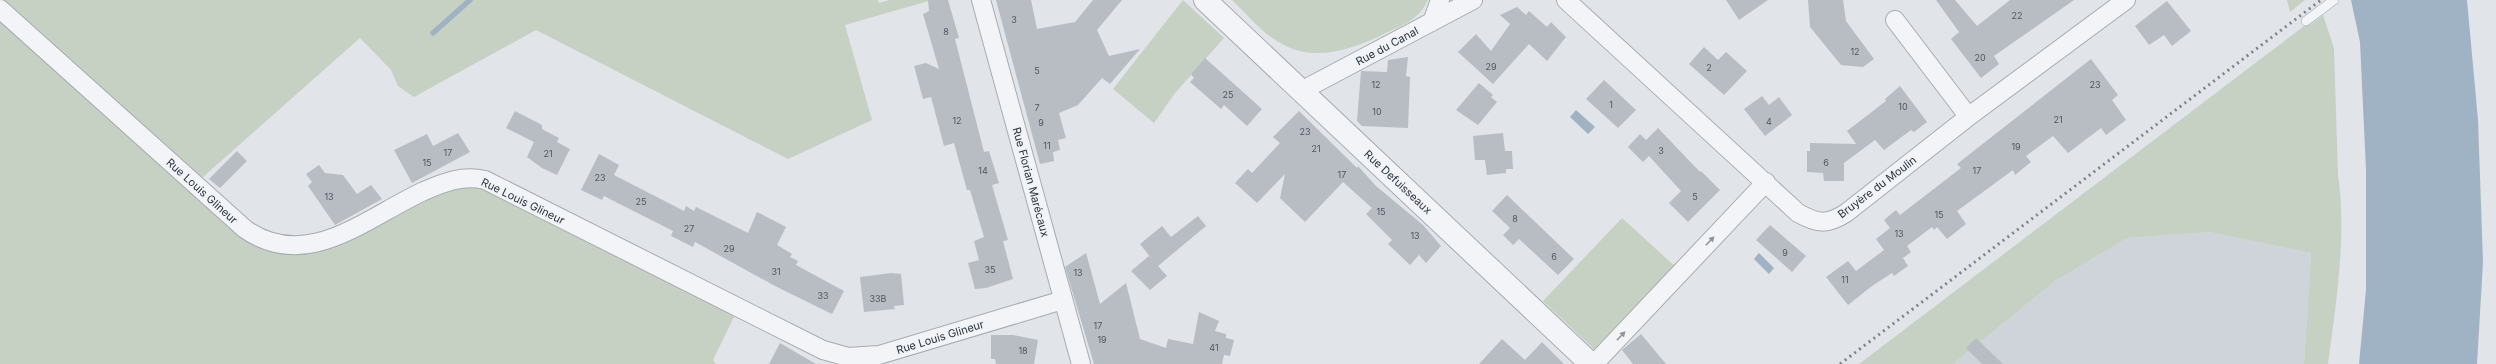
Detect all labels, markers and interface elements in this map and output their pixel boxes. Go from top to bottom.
house number: 22 [2012,10,2022,21]
house number: 3 [1011,14,1017,25]
street label: Rue du Canal [1353,24,1421,68]
house number: 8 [943,26,949,37]
house number: 12 [1850,46,1860,57]
house number: 20 [1974,52,1986,63]
house number: 29 [1485,61,1497,72]
house number: 2 [1706,62,1712,73]
house number: 5 [1034,65,1040,76]
house number: 12 [1371,79,1381,90]
house number: 23 [2089,79,2101,90]
house number: 25 [1223,89,1233,100]
house number: 1 [1609,99,1613,110]
house number: 10 [1898,101,1908,112]
house number: 7 [1034,102,1040,113]
house number: 10 [1372,106,1382,117]
house number: 21 [2053,114,2063,125]
house number: 12 [952,115,962,126]
house number: 4 [1766,116,1772,127]
house number: 9 [1038,117,1044,128]
street label: Rue Florian Marécaux [1010,126,1052,238]
house number: 23 [1299,126,1311,137]
house number: 11 [1043,140,1051,151]
house number: 19 [2011,141,2021,152]
house number: 21 [1311,143,1321,154]
house number: 3 [1658,145,1664,156]
house number: 17 [444,147,452,158]
street label: Rue Defuisseaux [1361,147,1435,217]
house number: 21 [543,148,553,159]
street label: Bruyère du Moulin [1835,153,1919,221]
street label: Rue Louis Glineur [163,155,241,227]
house number: 15 [422,157,432,168]
house number: 6 [1823,157,1829,168]
house number: 14 [978,165,988,176]
house number: 17 [1973,165,1981,176]
house number: 17 [1338,169,1346,180]
house number: 23 [594,172,606,183]
street label: Rue Louis Glineur [479,175,567,227]
house number: 13 [324,191,334,202]
house number: 5 [1692,191,1698,202]
house number: 25 [636,196,646,207]
house number: 15 [1376,206,1386,217]
house number: 15 [1934,209,1944,220]
house number: 8 [1512,213,1518,224]
house number: 27 [684,223,694,234]
house number: 13 [1894,228,1904,239]
house number: 13 [1410,230,1420,241]
one-way arrow [1706,236,1715,246]
house number: 29 [723,243,735,254]
house number: 9 [1782,247,1788,258]
house number: 6 [1551,251,1557,262]
house number: 35 [984,264,996,275]
house number: 31 [771,266,781,277]
house number: 13 [1073,267,1083,278]
house number: 11 [1841,274,1849,285]
house number: 33 [817,290,829,301]
house number: 33B [869,293,887,304]
street label: Rue Louis Glineur [894,317,986,357]
house number: 17 [1094,320,1102,331]
one-way arrow [1616,331,1626,341]
house number: 19 [1097,334,1107,345]
house number: 41 [1209,342,1219,353]
house number: 18 [1018,345,1028,356]

